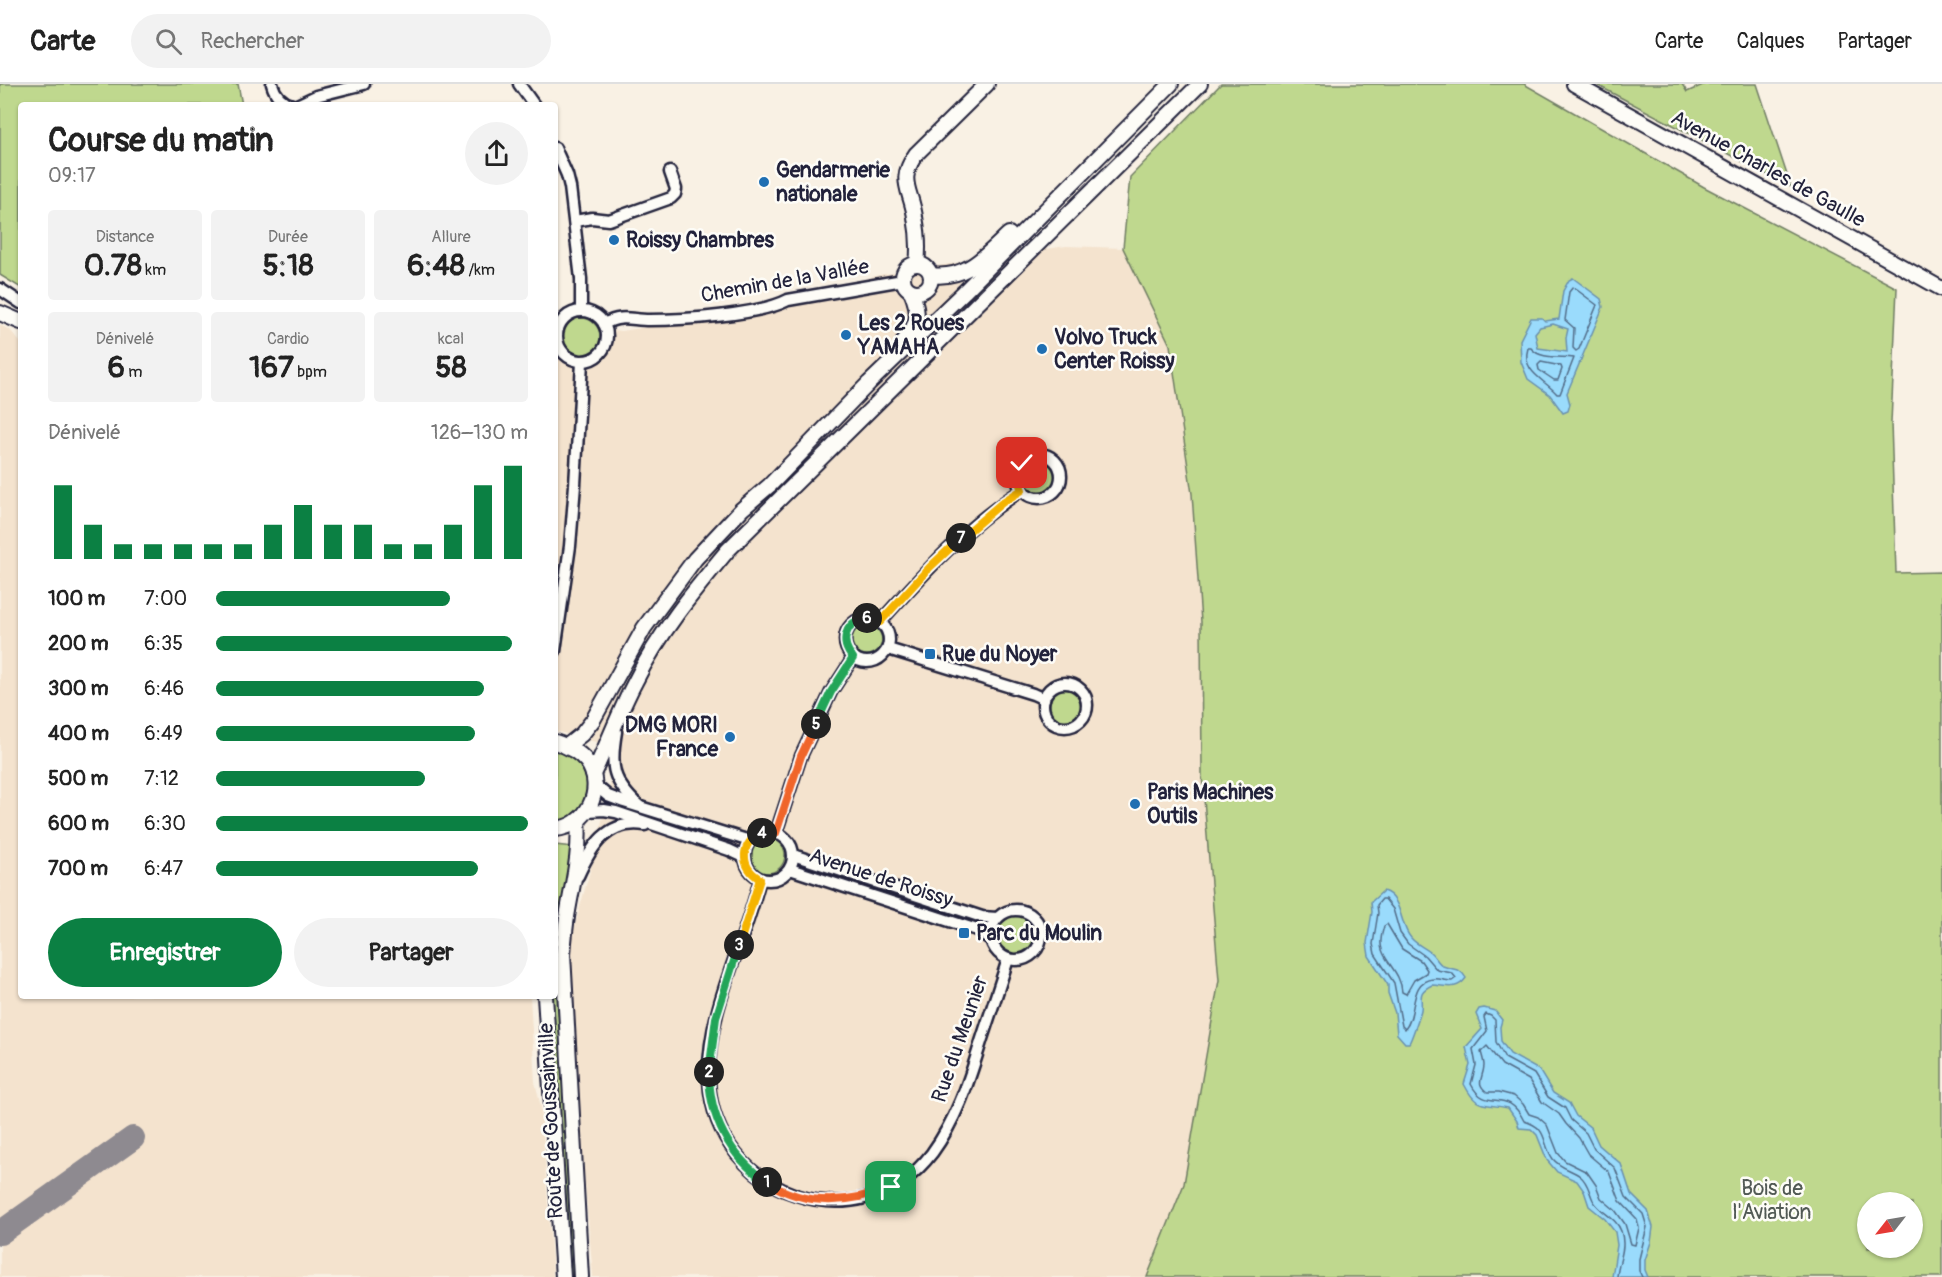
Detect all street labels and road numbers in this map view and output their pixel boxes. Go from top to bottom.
street label: Avenue Charles de Gaulle [1666,104,1870,234]
street label: Chemin de la Vallée [699,253,872,309]
street label: Avenue de Roissy [806,842,956,914]
street label: Rue du Meunier [926,971,995,1106]
street label: Route de Goussainville [532,1022,570,1220]

